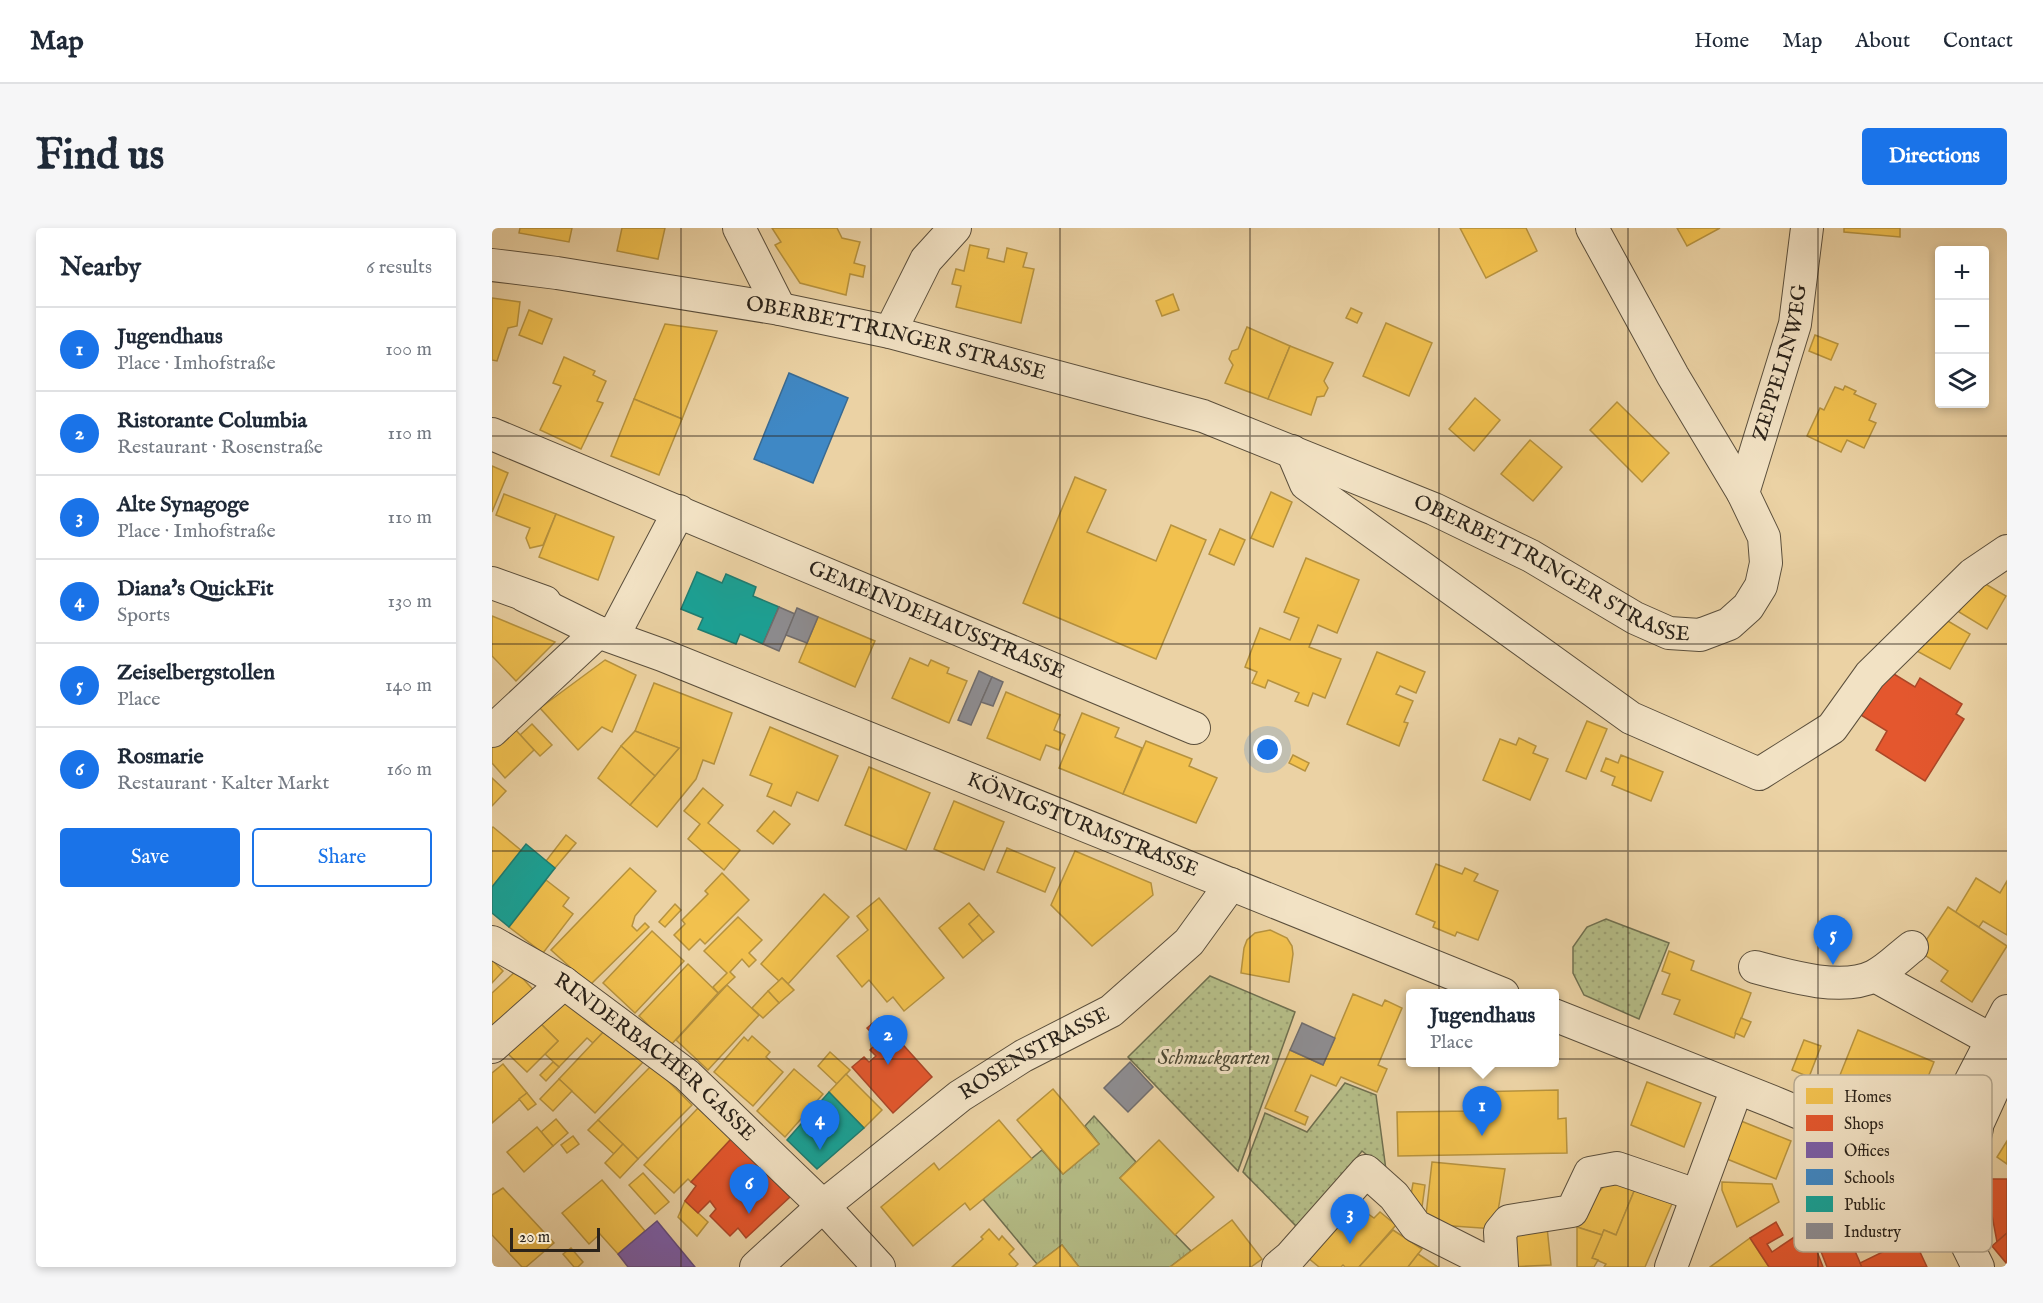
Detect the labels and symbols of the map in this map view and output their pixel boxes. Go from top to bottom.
street label: ZEPPELINWEG [1746,282,1813,444]
street label: OBERBETTRINGER STRASSE [744,290,1049,387]
street label: OBERBETTRINGER STRASSE [1410,489,1691,648]
street label: GEMEINDEHAUSSTRASSE [804,554,1069,686]
your location [1253,735,1282,764]
street label: KÖNIGSTURMSTRASSE [963,766,1203,883]
pin: 5 [1814,916,1852,965]
street label: RINDERBACHER GASSE [549,967,761,1147]
street label: ROSENSTRASSE [954,1001,1114,1107]
pin: 2 [868,1016,908,1065]
park label: Schmuckgarten [1158,1045,1270,1072]
legend [1794,1075,1992,1252]
pin: 1 [1462,1086,1502,1136]
text: Homes [1844,1088,1892,1108]
pin: 4 [800,1100,840,1150]
text: Shops [1844,1115,1884,1135]
text: Offices [1844,1142,1890,1162]
pin: 6 [730,1164,768,1214]
text: Schools [1844,1169,1895,1189]
pin: 3 [1330,1194,1370,1244]
text: Public [1844,1196,1886,1216]
text: Industry [1844,1223,1901,1243]
scale bar [510,1225,600,1252]

